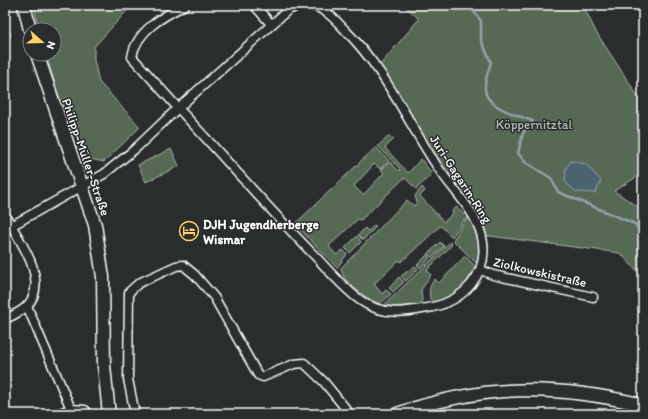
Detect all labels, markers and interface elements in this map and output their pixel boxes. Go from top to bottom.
north arrow [22,22,62,62]
text: N [44,40,58,51]
street label: Philipp-Müller-Straße [59,96,113,218]
park label: Köppernitztal [496,117,573,132]
street label: Juri-Gagarin-Ring [427,132,495,226]
place label: DJH Jugendherberge Wismar [203,217,319,247]
hotel icon: DJH Jugendherberge Wismar [178,220,200,242]
street label: Ziolkowskistraße [492,254,588,290]

